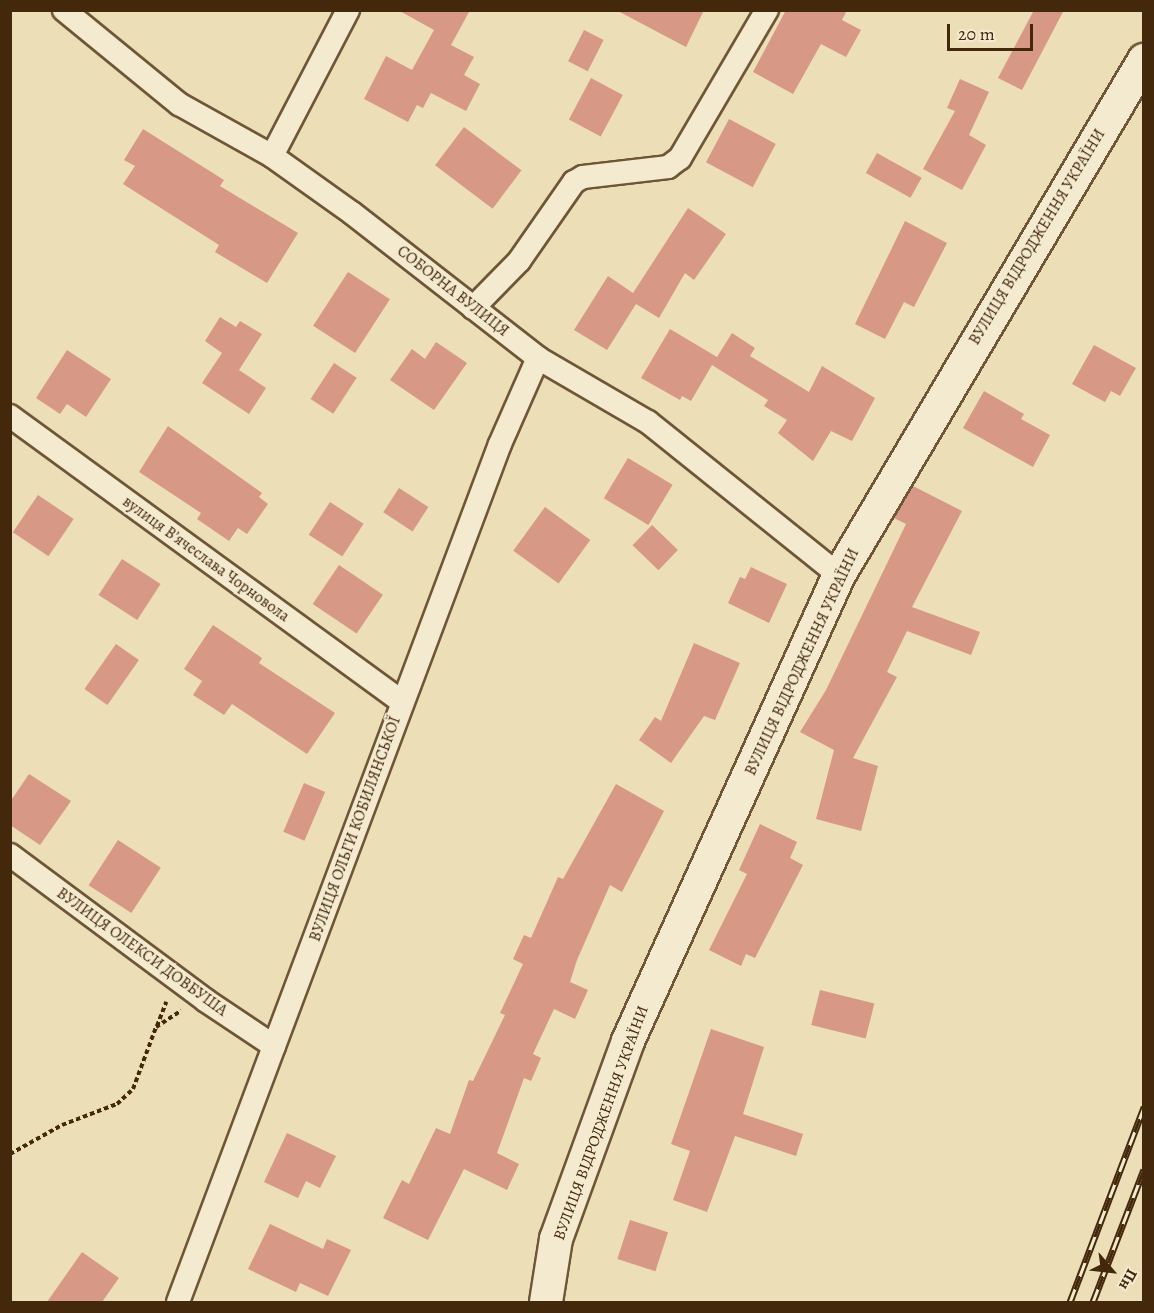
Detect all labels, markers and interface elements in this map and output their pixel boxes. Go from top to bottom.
scale bar [950,12,1036,50]
text: 20 m [958,22,995,46]
street label: ВУЛИЦЯ ВІДРОДЖЕННЯ УКРАЇНИ [965,126,1109,348]
street label: СОБОРНА ВУЛИЦЯ [393,241,513,341]
street label: вулиця Вʼячеслава Чорновола [119,492,293,626]
street label: ВУЛИЦЯ ВІДРОДЖЕННЯ УКРАЇНИ [741,545,863,779]
street label: ВУЛИЦЯ ОЛЬГИ КОБИЛЯНСЬКОЇ [305,714,405,944]
street label: ВУЛИЦЯ ОЛЕКСИ ДОВБУША [53,884,231,1020]
street label: ВУЛИЦЯ ВІДРОДЖЕННЯ УКРАЇНИ [549,1003,653,1243]
north arrow [1082,1241,1142,1301]
text: Пн [1113,1265,1143,1294]

